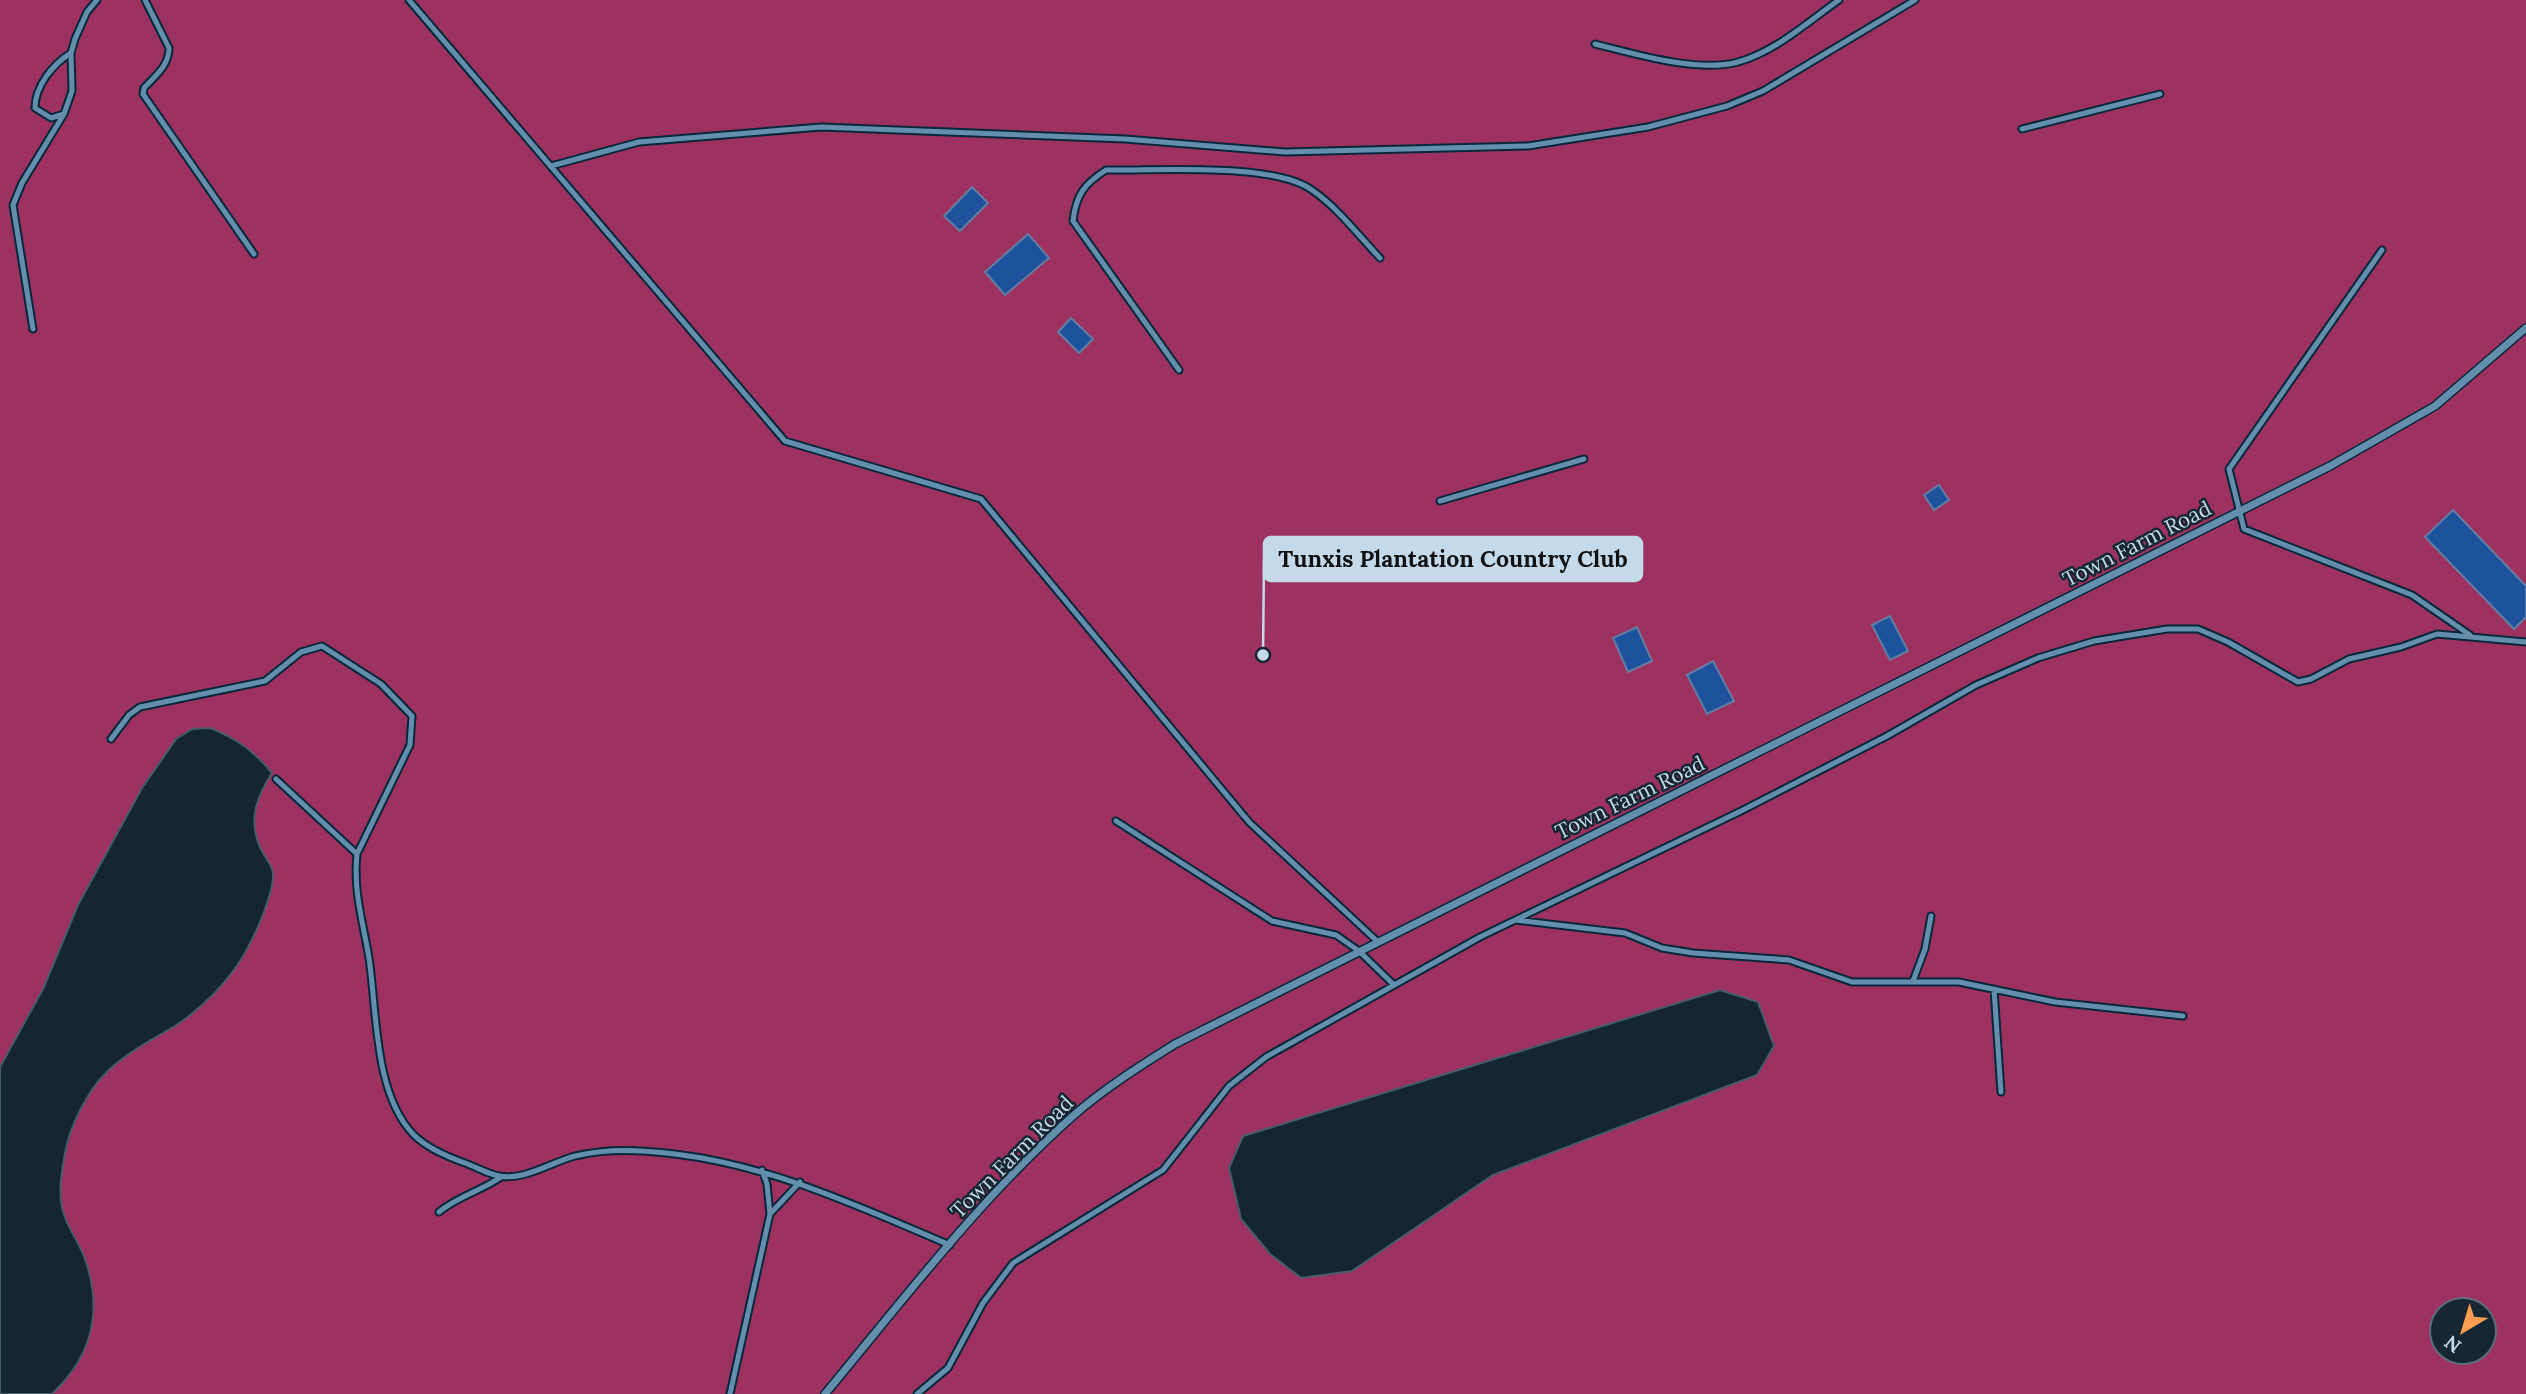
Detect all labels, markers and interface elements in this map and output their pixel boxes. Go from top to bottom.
street label: Town Farm Road [2058,494,2216,593]
callout: Tunxis Plantation Country Club [1264,537,1642,581]
text: Tunxis Plantation Country Club [1278,544,1628,573]
street label: Town Farm Road [1551,750,1709,845]
street label: Town Farm Road [944,1089,1079,1224]
north arrow [2428,1296,2498,1366]
text: N [2439,1330,2466,1358]

